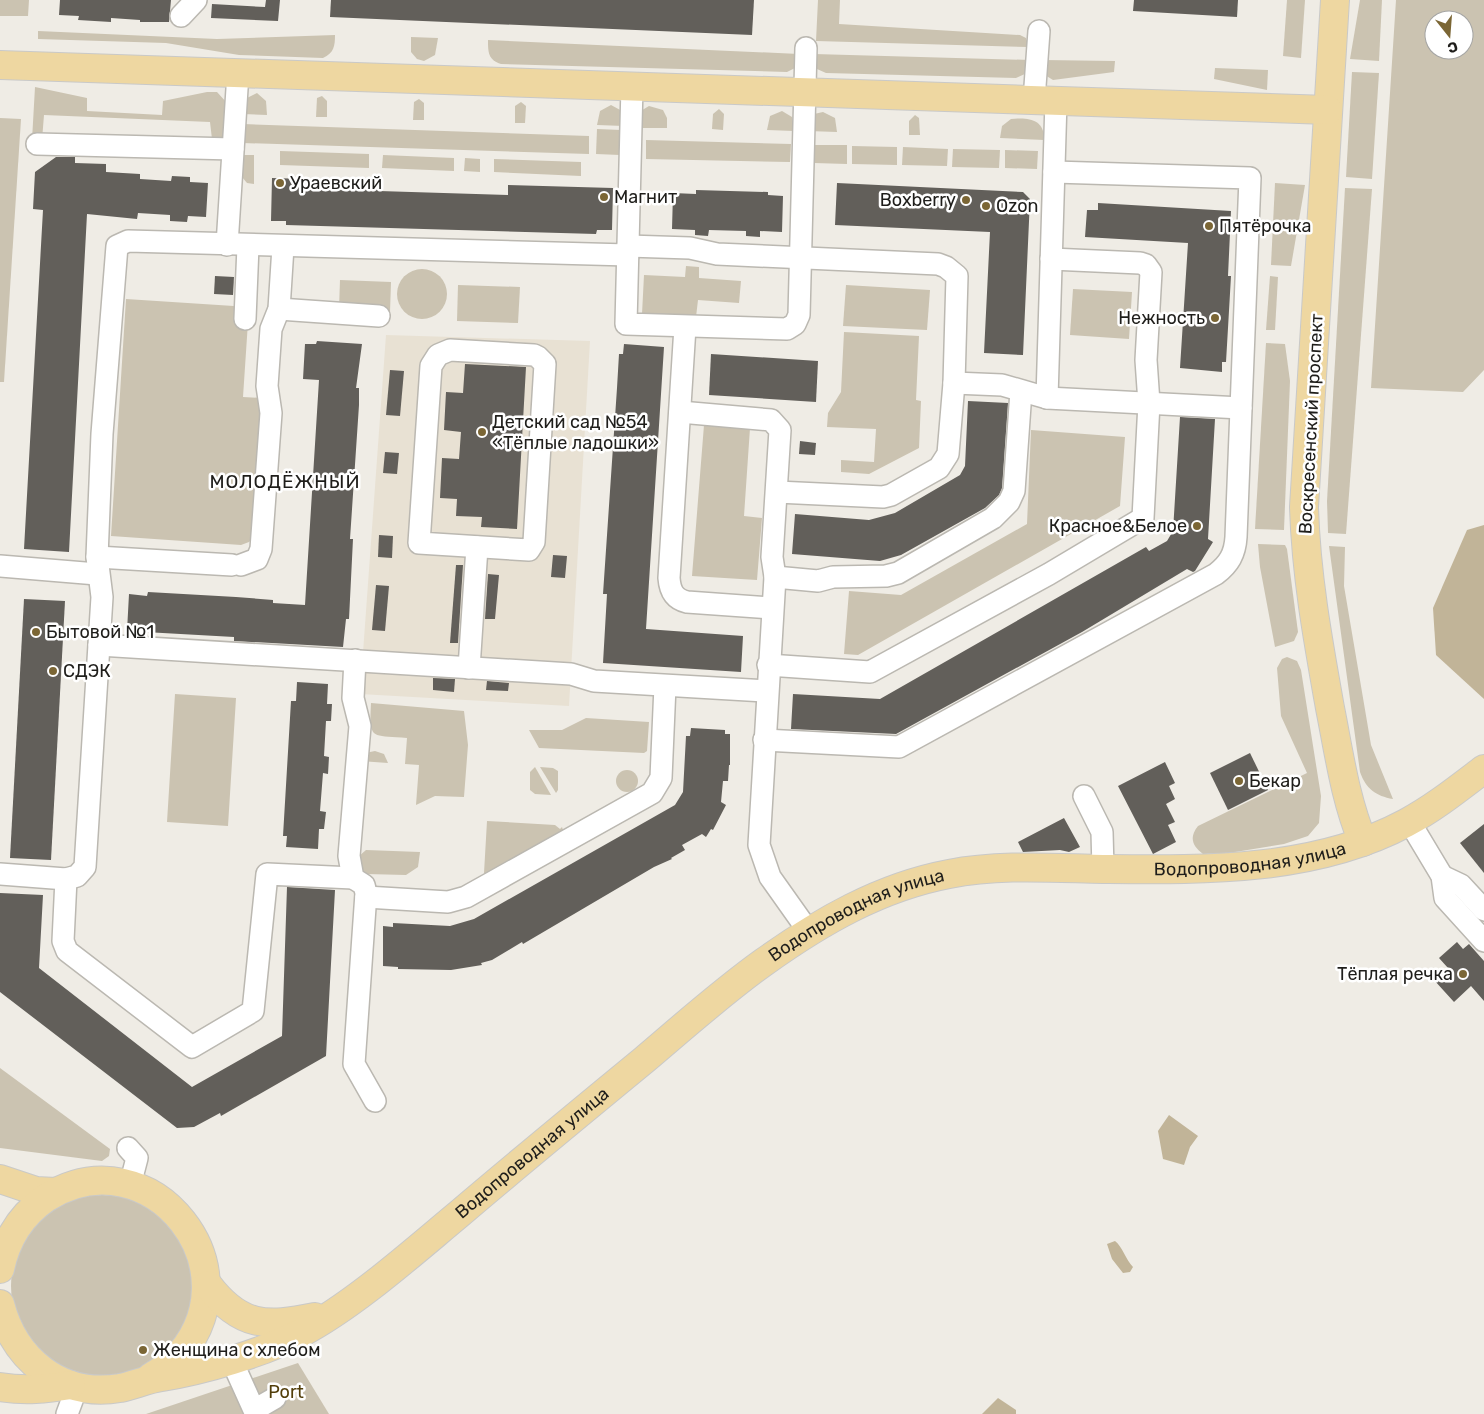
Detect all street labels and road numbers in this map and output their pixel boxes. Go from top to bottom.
street label: Воскресенский проспект [1294,313,1328,535]
street label: Водопроводная улица [1154,837,1349,880]
street label: Водопроводная улица [764,864,946,966]
street label: Водопроводная улица [451,1082,613,1223]

